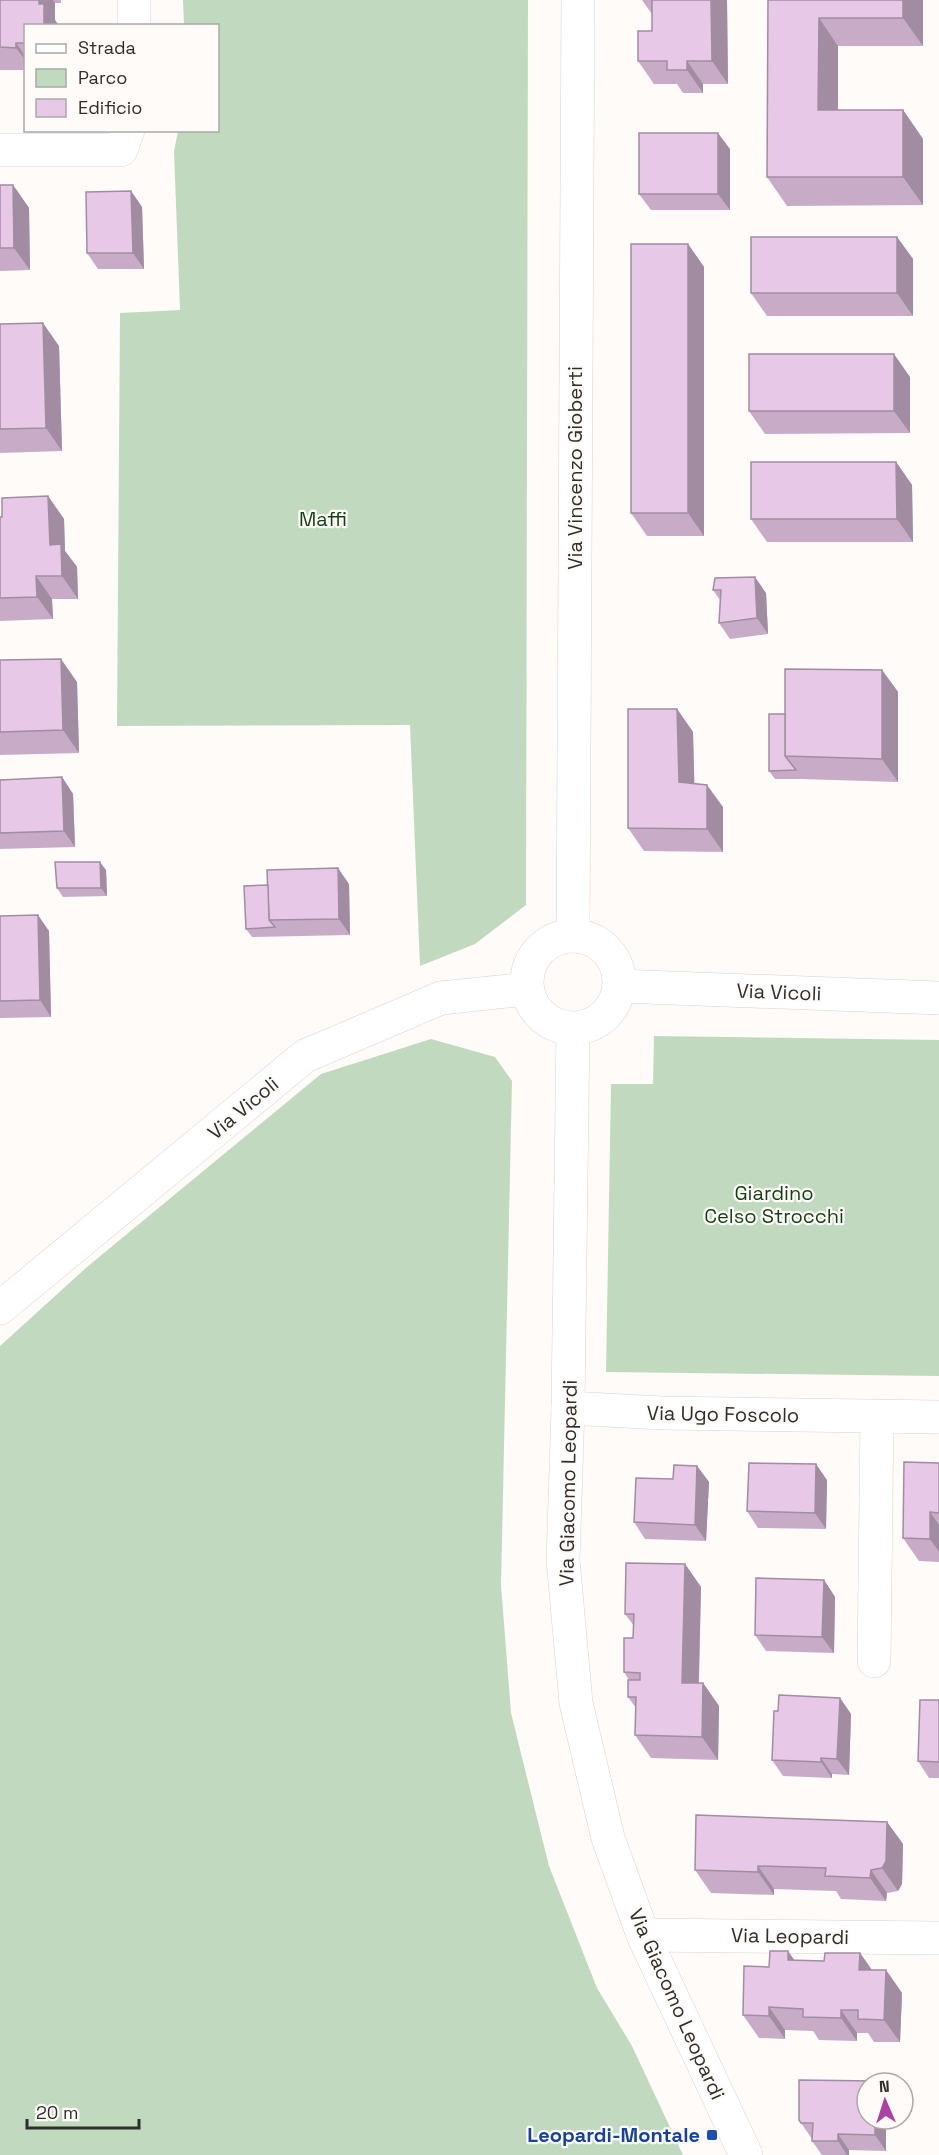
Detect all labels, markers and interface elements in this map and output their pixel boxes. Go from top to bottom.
legend [24,24,219,132]
text: Strada [78,36,136,59]
text: Parco [78,66,127,89]
text: Edificio [78,96,142,119]
street label: Via Vincenzo Gioberti [562,366,588,570]
park label: Maffi [299,506,347,532]
street label: Via Vicoli [736,978,822,1006]
street label: Via Vicoli [202,1071,284,1145]
park label: Giardino Celso Strocchi [704,1180,844,1229]
street label: Via Giacomo Leopardi [553,1379,583,1587]
street label: Via Ugo Foscolo [646,1400,800,1428]
street label: Via Giacomo Leopardi [623,1904,731,2104]
street label: Via Leopardi [731,1922,849,1950]
north arrow [855,2071,915,2131]
text: N [878,2076,890,2097]
scale bar [27,2092,140,2130]
text: 20 m [36,2101,79,2124]
place label: Leopardi-Montale [527,2122,700,2148]
marker: Leopardi-Montale [705,2128,719,2142]

